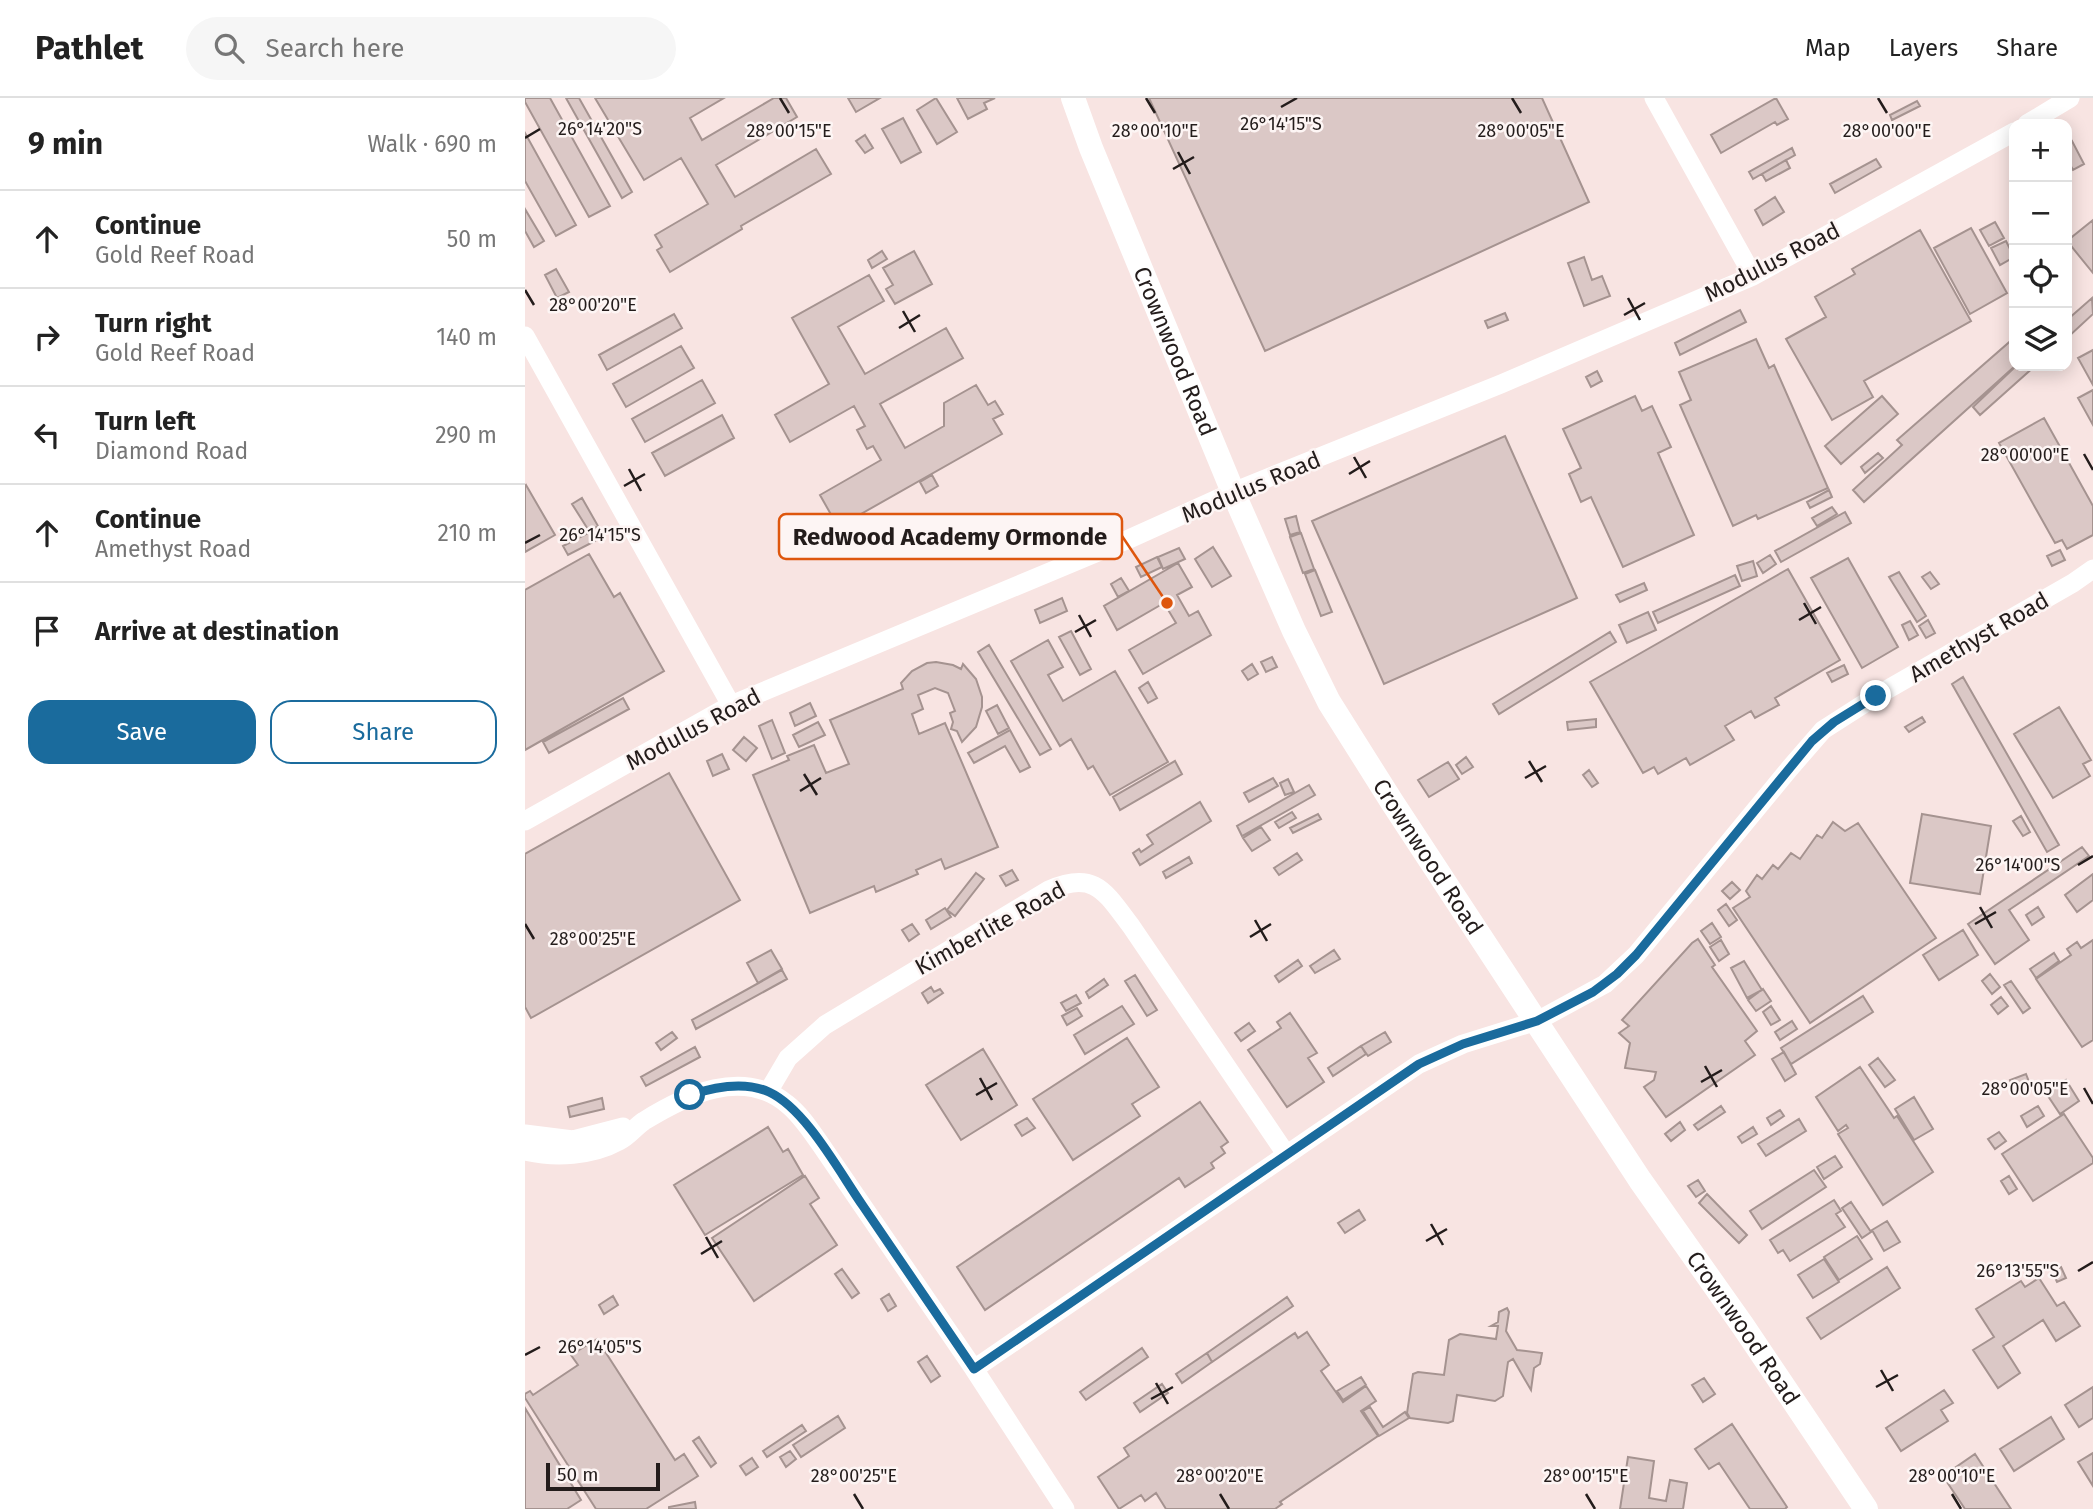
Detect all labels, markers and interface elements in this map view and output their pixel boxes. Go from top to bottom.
search box [186,17,676,80]
text: Pathlet [35,28,144,68]
icon: search [210,29,248,67]
text: Search here [266,33,404,64]
text: Map [1805,34,1851,62]
text: Layers [1889,34,1958,62]
text: Share [1996,34,2058,62]
text: 26°14'15"S [1240,113,1322,135]
text: 26°14'20"S [558,118,642,140]
map controls [2009,119,2072,371]
button: + [2009,119,2072,182]
text: 28°00'15"E [746,120,832,142]
text: 28°00'10"E [1112,120,1198,142]
text: 28°00'05"E [1477,120,1565,142]
text: 28°00'00"E [1843,120,1931,142]
text: 9 min [28,126,103,162]
text: Walk · 690 m [368,130,497,158]
button: − [2009,182,2072,245]
text: Continue [95,210,201,241]
street label: Modulus Road [1700,216,1844,308]
icon: ahead [28,220,66,258]
text: 50 m [447,225,497,253]
text: Gold Reef Road [95,241,255,269]
button: locate [2009,245,2072,308]
street label: Crownwood Road [1128,262,1222,440]
text: 28°00'20"E [549,294,637,316]
text: Turn right [95,308,212,339]
button: layers [2009,308,2072,371]
icon: right [28,318,66,356]
text: 140 m [436,323,497,351]
text: Gold Reef Road [95,339,255,367]
text: Turn left [95,406,196,437]
icon: left [28,416,66,454]
text: 290 m [435,421,497,449]
text: Diamond Road [95,437,248,465]
text: 28°00'00"E [1981,444,2069,466]
street label: Modulus Road [1177,445,1325,529]
text: Continue [95,504,201,535]
icon: ahead [28,514,66,552]
callout: Redwood Academy Ormonde [779,514,1122,559]
text: 210 m [438,519,497,547]
text: Redwood Academy Ormonde [793,523,1107,551]
text: 26°14'15"S [559,524,641,546]
text: Amethyst Road [95,535,251,563]
street label: Amethyst Road [1904,586,2054,688]
icon: arrive [28,612,66,650]
text: Arrive at destination [95,616,339,647]
route end [1860,680,1891,711]
street label: Modulus Road [621,682,765,776]
button: Save [28,700,256,764]
button: Share [270,700,497,764]
street label: Crownwood Road [1367,774,1489,940]
text: 26°14'00"S [1976,854,2061,876]
street label: Kimberlite Road [910,875,1070,981]
text: 28°00'25"E [550,928,636,950]
text: 28°00'05"E [1981,1078,2069,1100]
route start [674,1079,705,1110]
street label: Crownwood Road [1681,1246,1806,1410]
text: 26°13'55"S [1977,1260,2060,1282]
text: 26°14'05"S [558,1336,642,1358]
scale bar [546,1460,660,1492]
text: 50 m [557,1463,598,1486]
text: 28°00'25"E [811,1465,897,1487]
text: 28°00'20"E [1176,1465,1264,1487]
text: 28°00'15"E [1543,1465,1629,1487]
text: 28°00'10"E [1909,1465,1995,1487]

